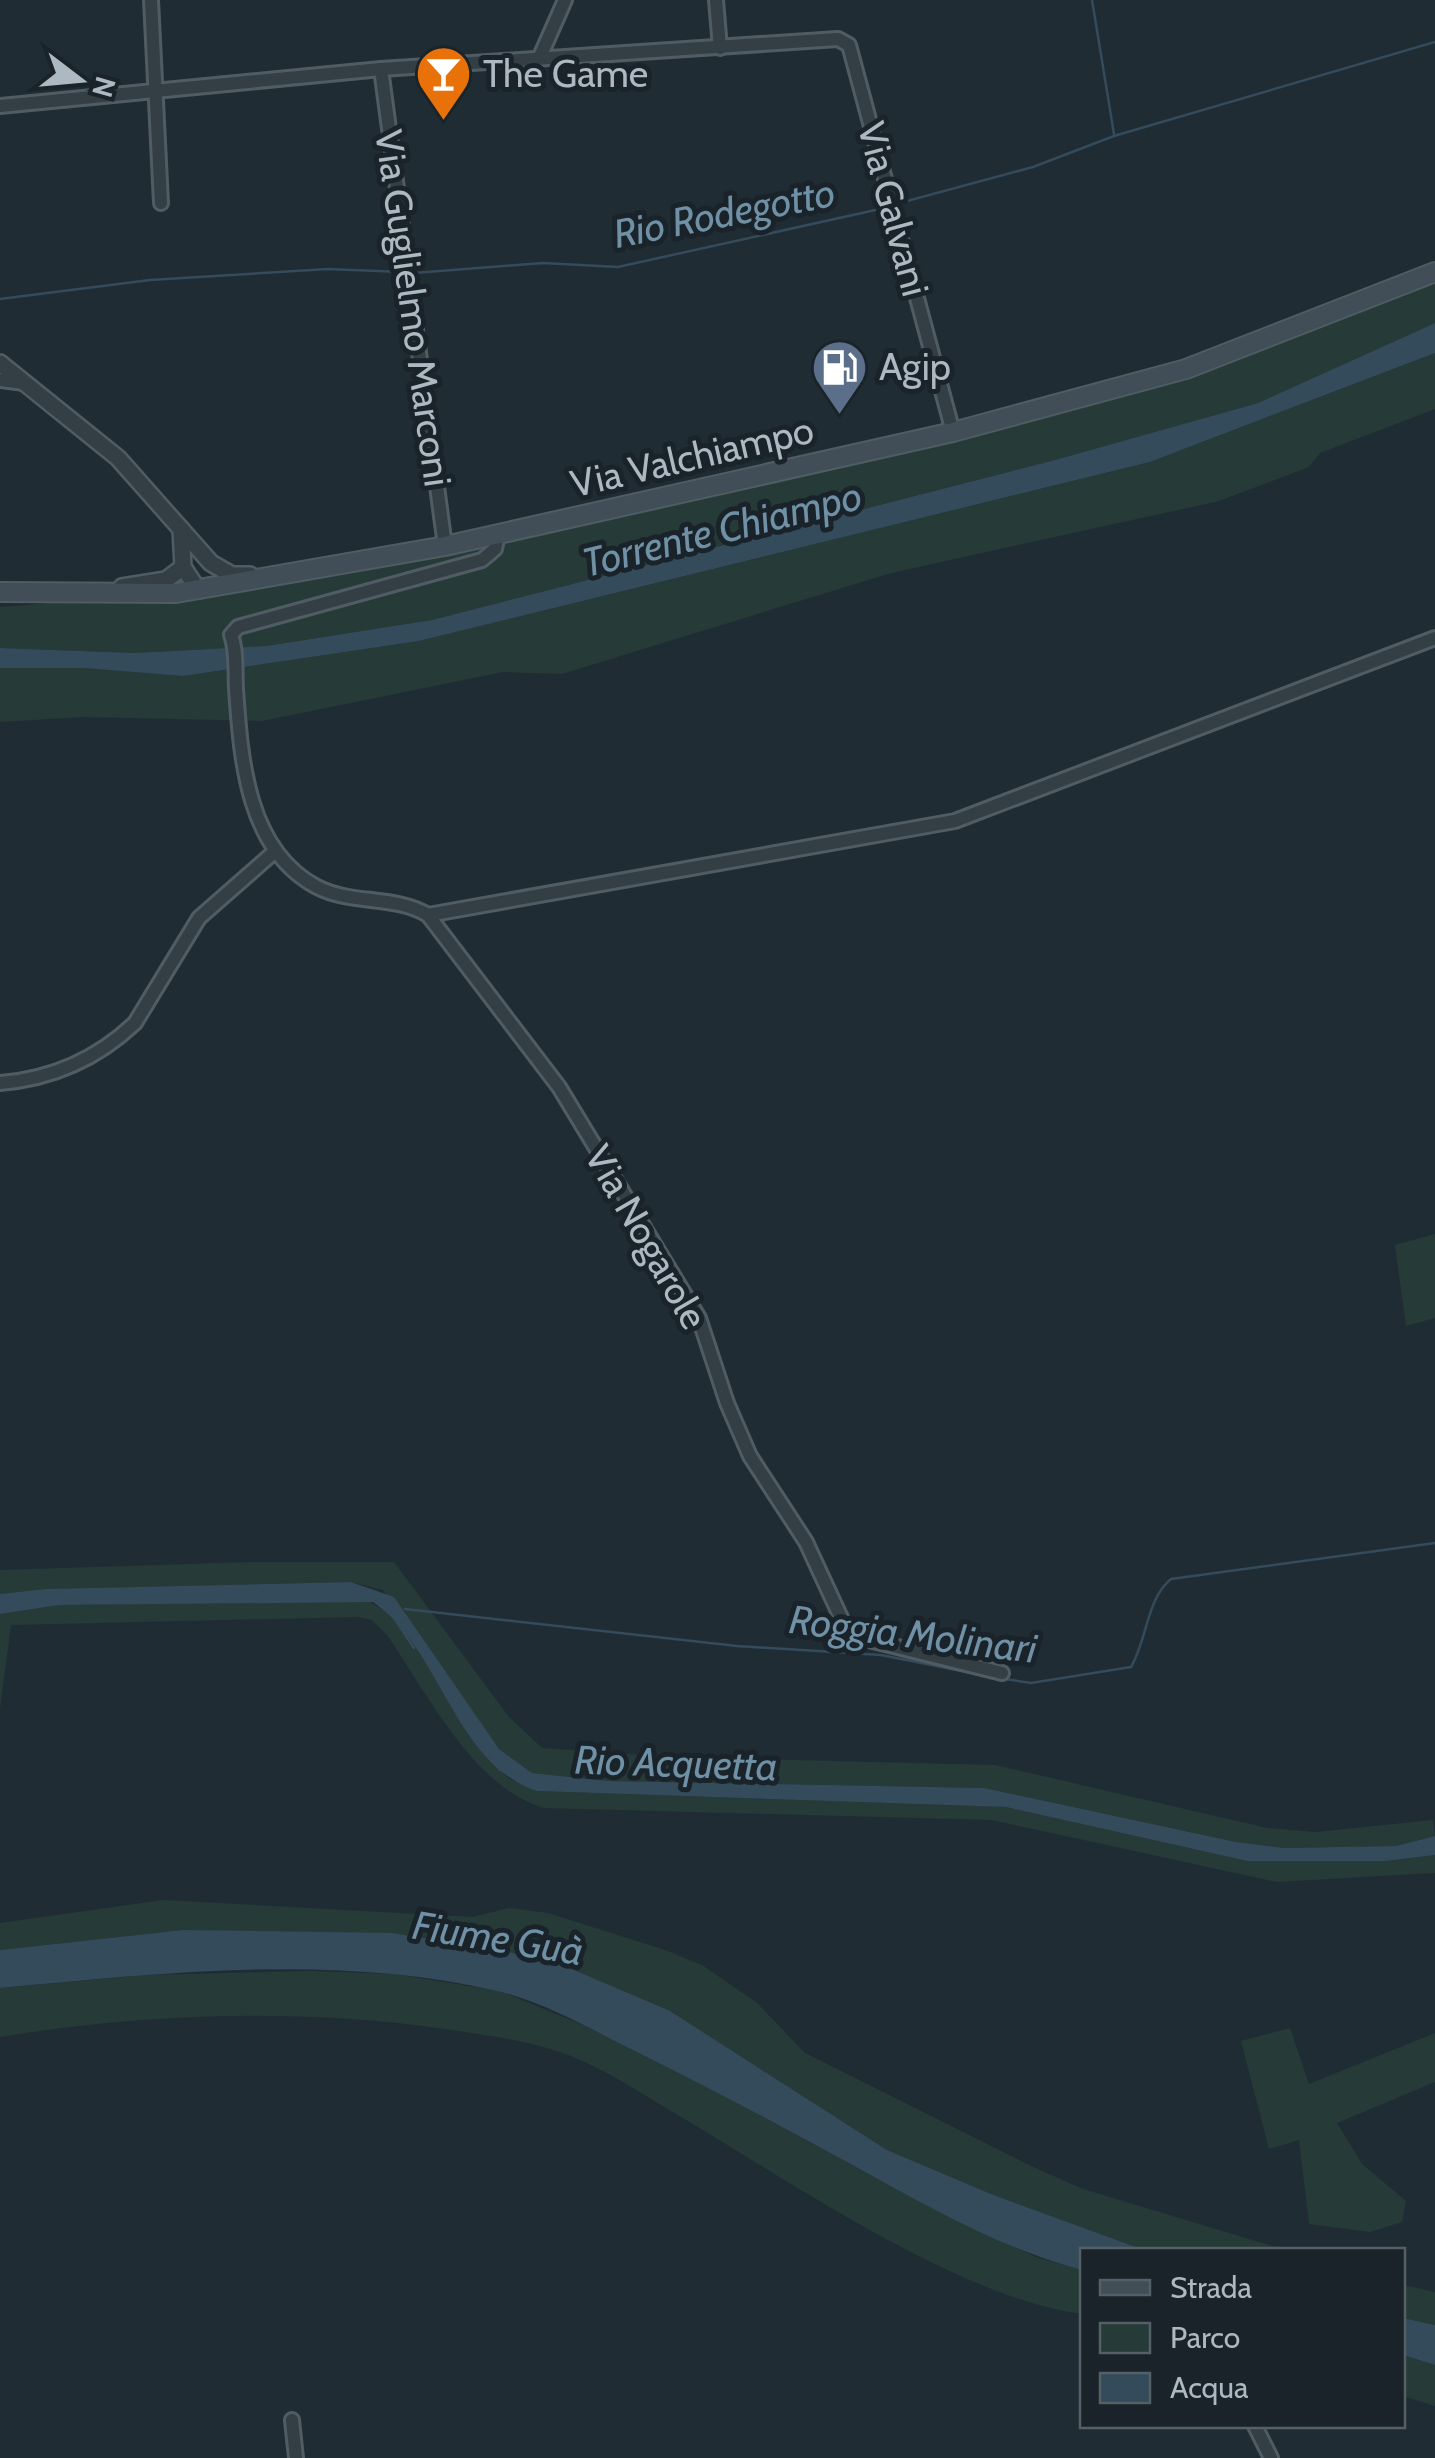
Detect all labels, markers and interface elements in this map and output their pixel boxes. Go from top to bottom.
north arrow [30,30,130,130]
bar icon: The Game [414,44,474,123]
place label: The Game [483,50,648,97]
text: N [85,73,123,101]
street label: Via Galvani [848,117,939,301]
street label: Via Guglielmo Marconi [365,127,462,489]
water label: Rio Rodegotto [609,167,839,258]
fuel station icon: Agip [810,337,870,416]
place label: Agip [879,343,951,390]
street label: Via Valchiampo [566,406,818,507]
water label: Torrente Chiampo [577,470,867,587]
street label: Via Nogarole [575,1136,718,1337]
water label: Roggia Molinari [787,1594,1040,1673]
water label: Rio Acquetta [574,1734,778,1791]
water label: Fiume Guà [409,1900,587,1975]
legend [1080,2248,1405,2428]
text: Strada [1170,2269,1253,2306]
text: Parco [1170,2319,1240,2356]
text: Acqua [1170,2369,1249,2406]

